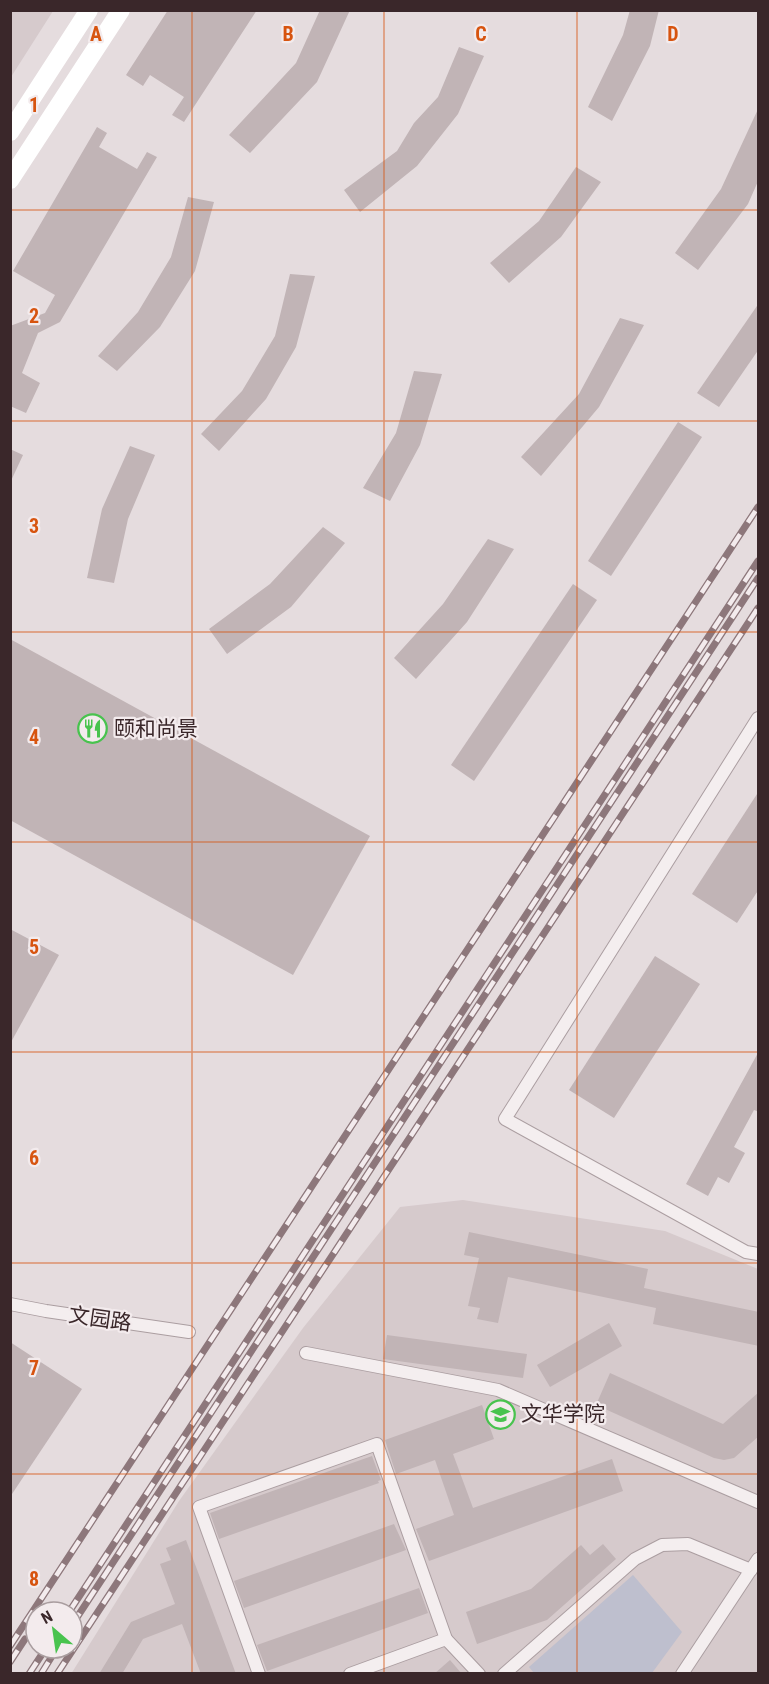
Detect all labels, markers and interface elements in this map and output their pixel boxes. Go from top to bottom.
text: A [90,22,102,46]
text: B [282,22,294,46]
text: C [475,22,487,46]
text: D [667,22,679,46]
text: 1 [29,93,39,117]
text: 2 [29,304,39,328]
text: 3 [29,514,39,538]
restaurant icon: 颐和尚景 [77,713,109,745]
place label: 颐和尚景 [114,717,198,741]
text: 4 [29,725,39,749]
text: 5 [29,935,39,959]
text: 6 [29,1146,39,1170]
street label: 文园路 [67,1303,133,1335]
text: 7 [29,1356,39,1380]
school or university icon: 文华学院 [484,1398,516,1430]
place label: 文华学院 [521,1402,605,1426]
text: 8 [29,1567,39,1591]
north arrow [24,1600,84,1660]
text: N [38,1607,56,1628]

